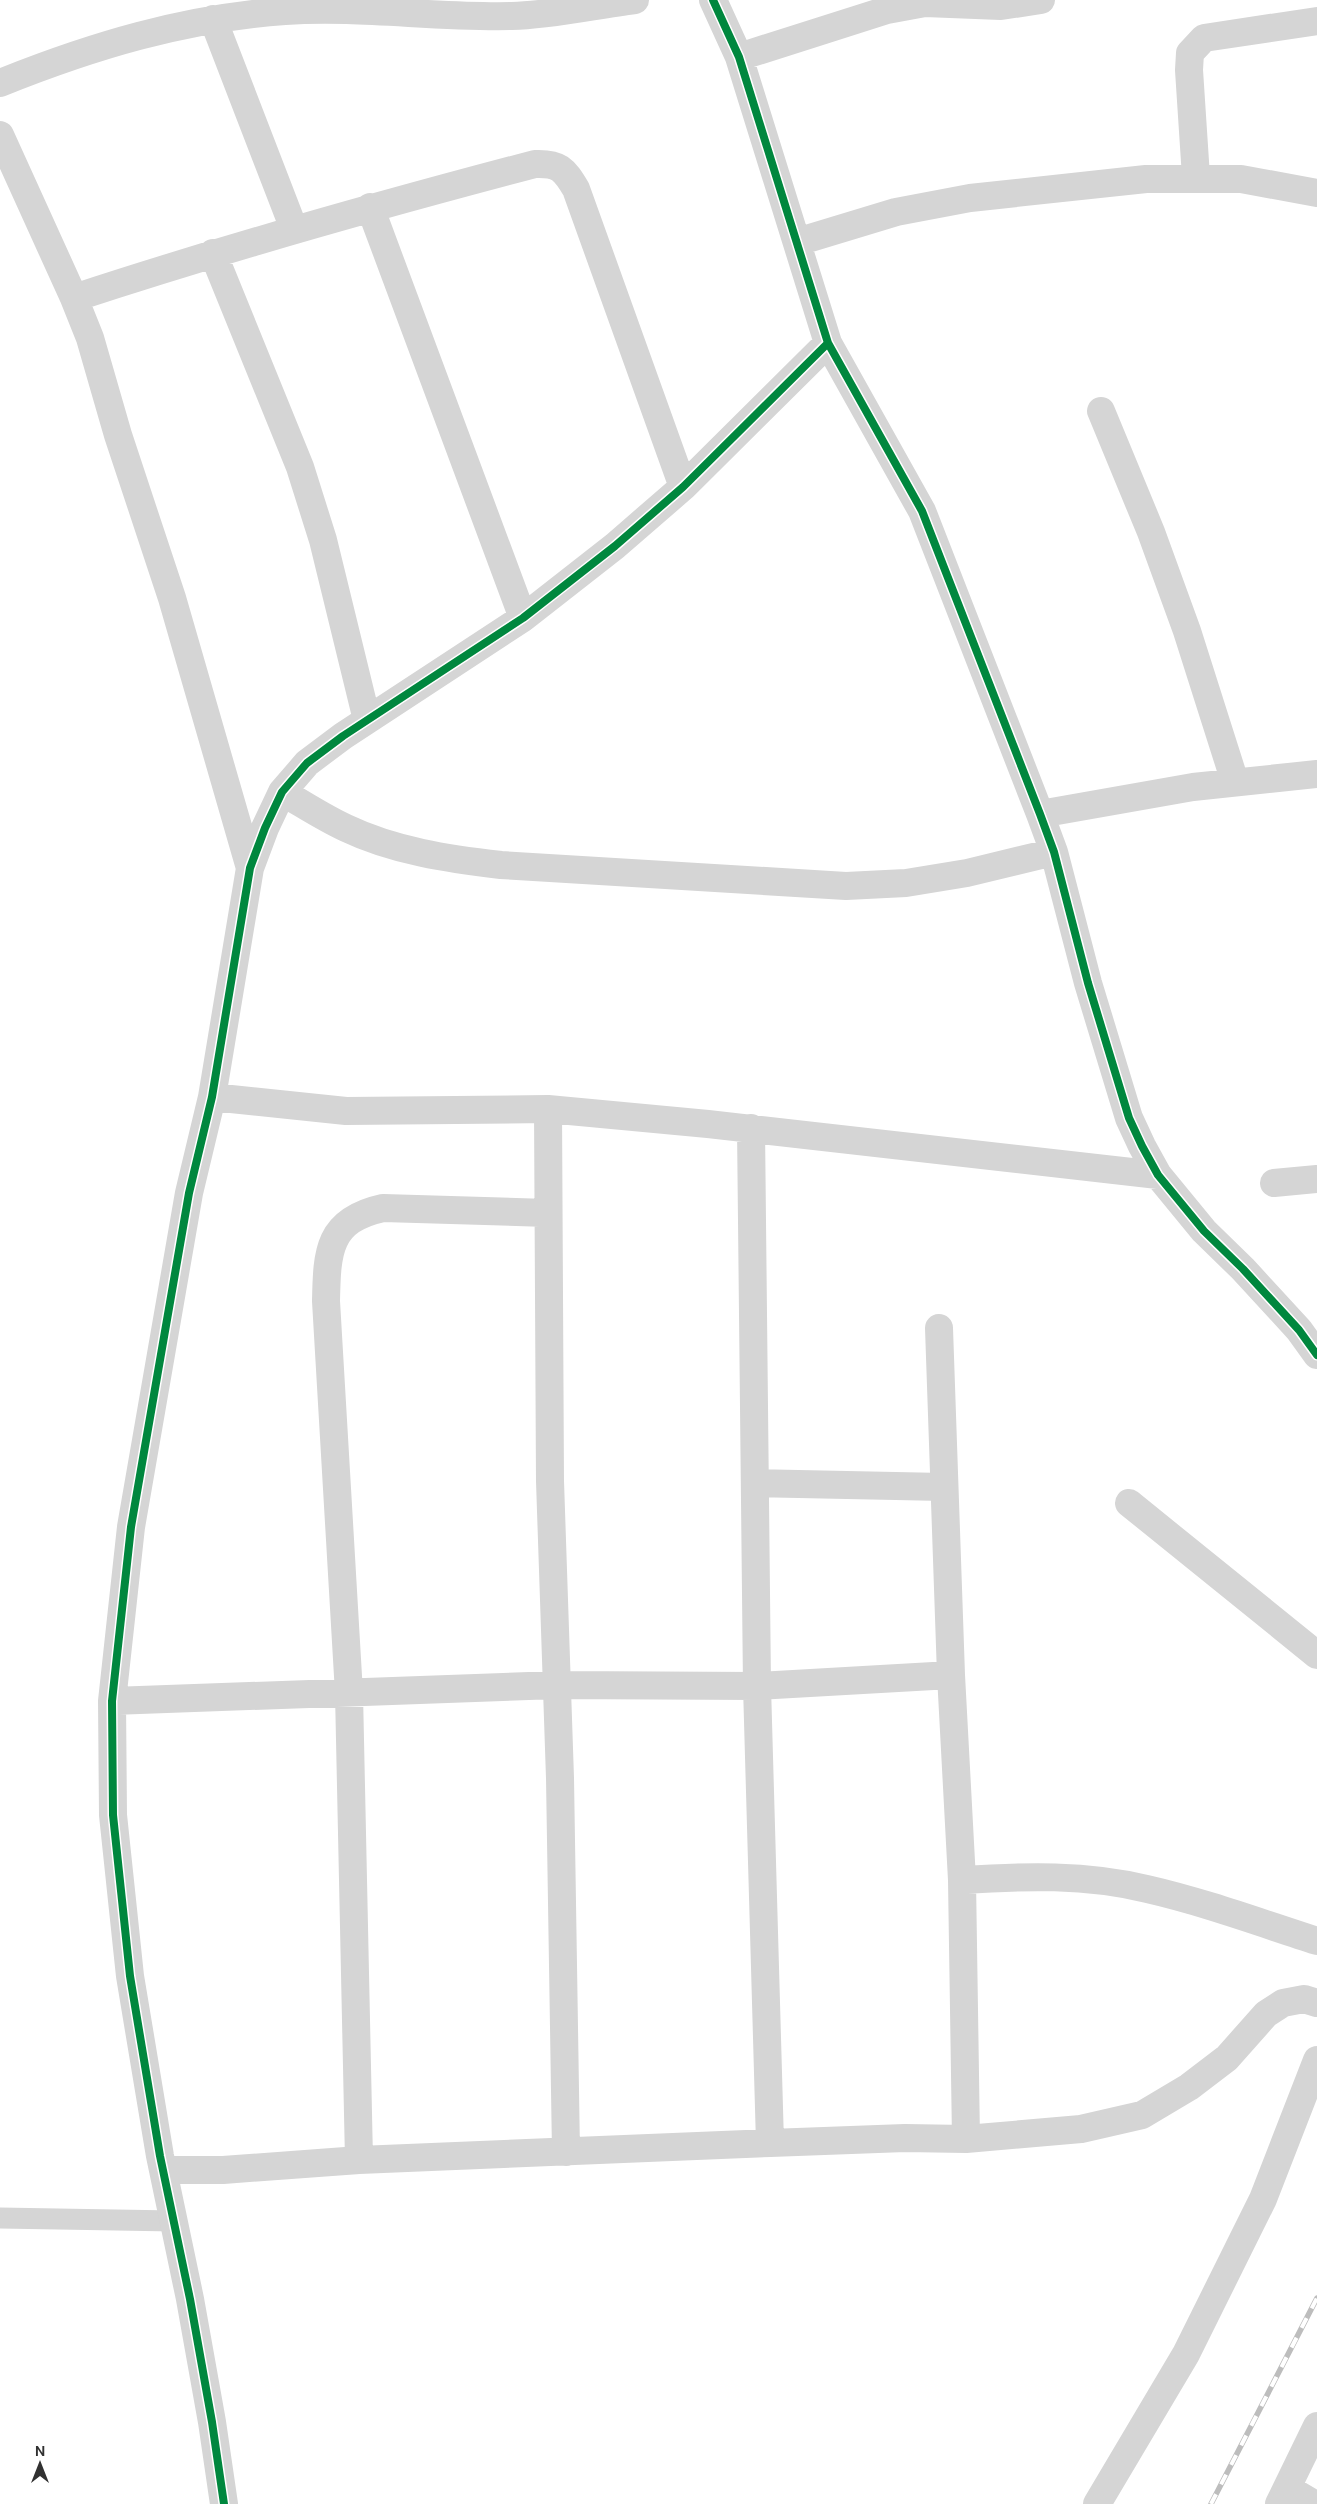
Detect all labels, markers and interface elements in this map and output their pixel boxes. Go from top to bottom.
north arrow [15,2439,65,2489]
text: N [35,2442,45,2460]

